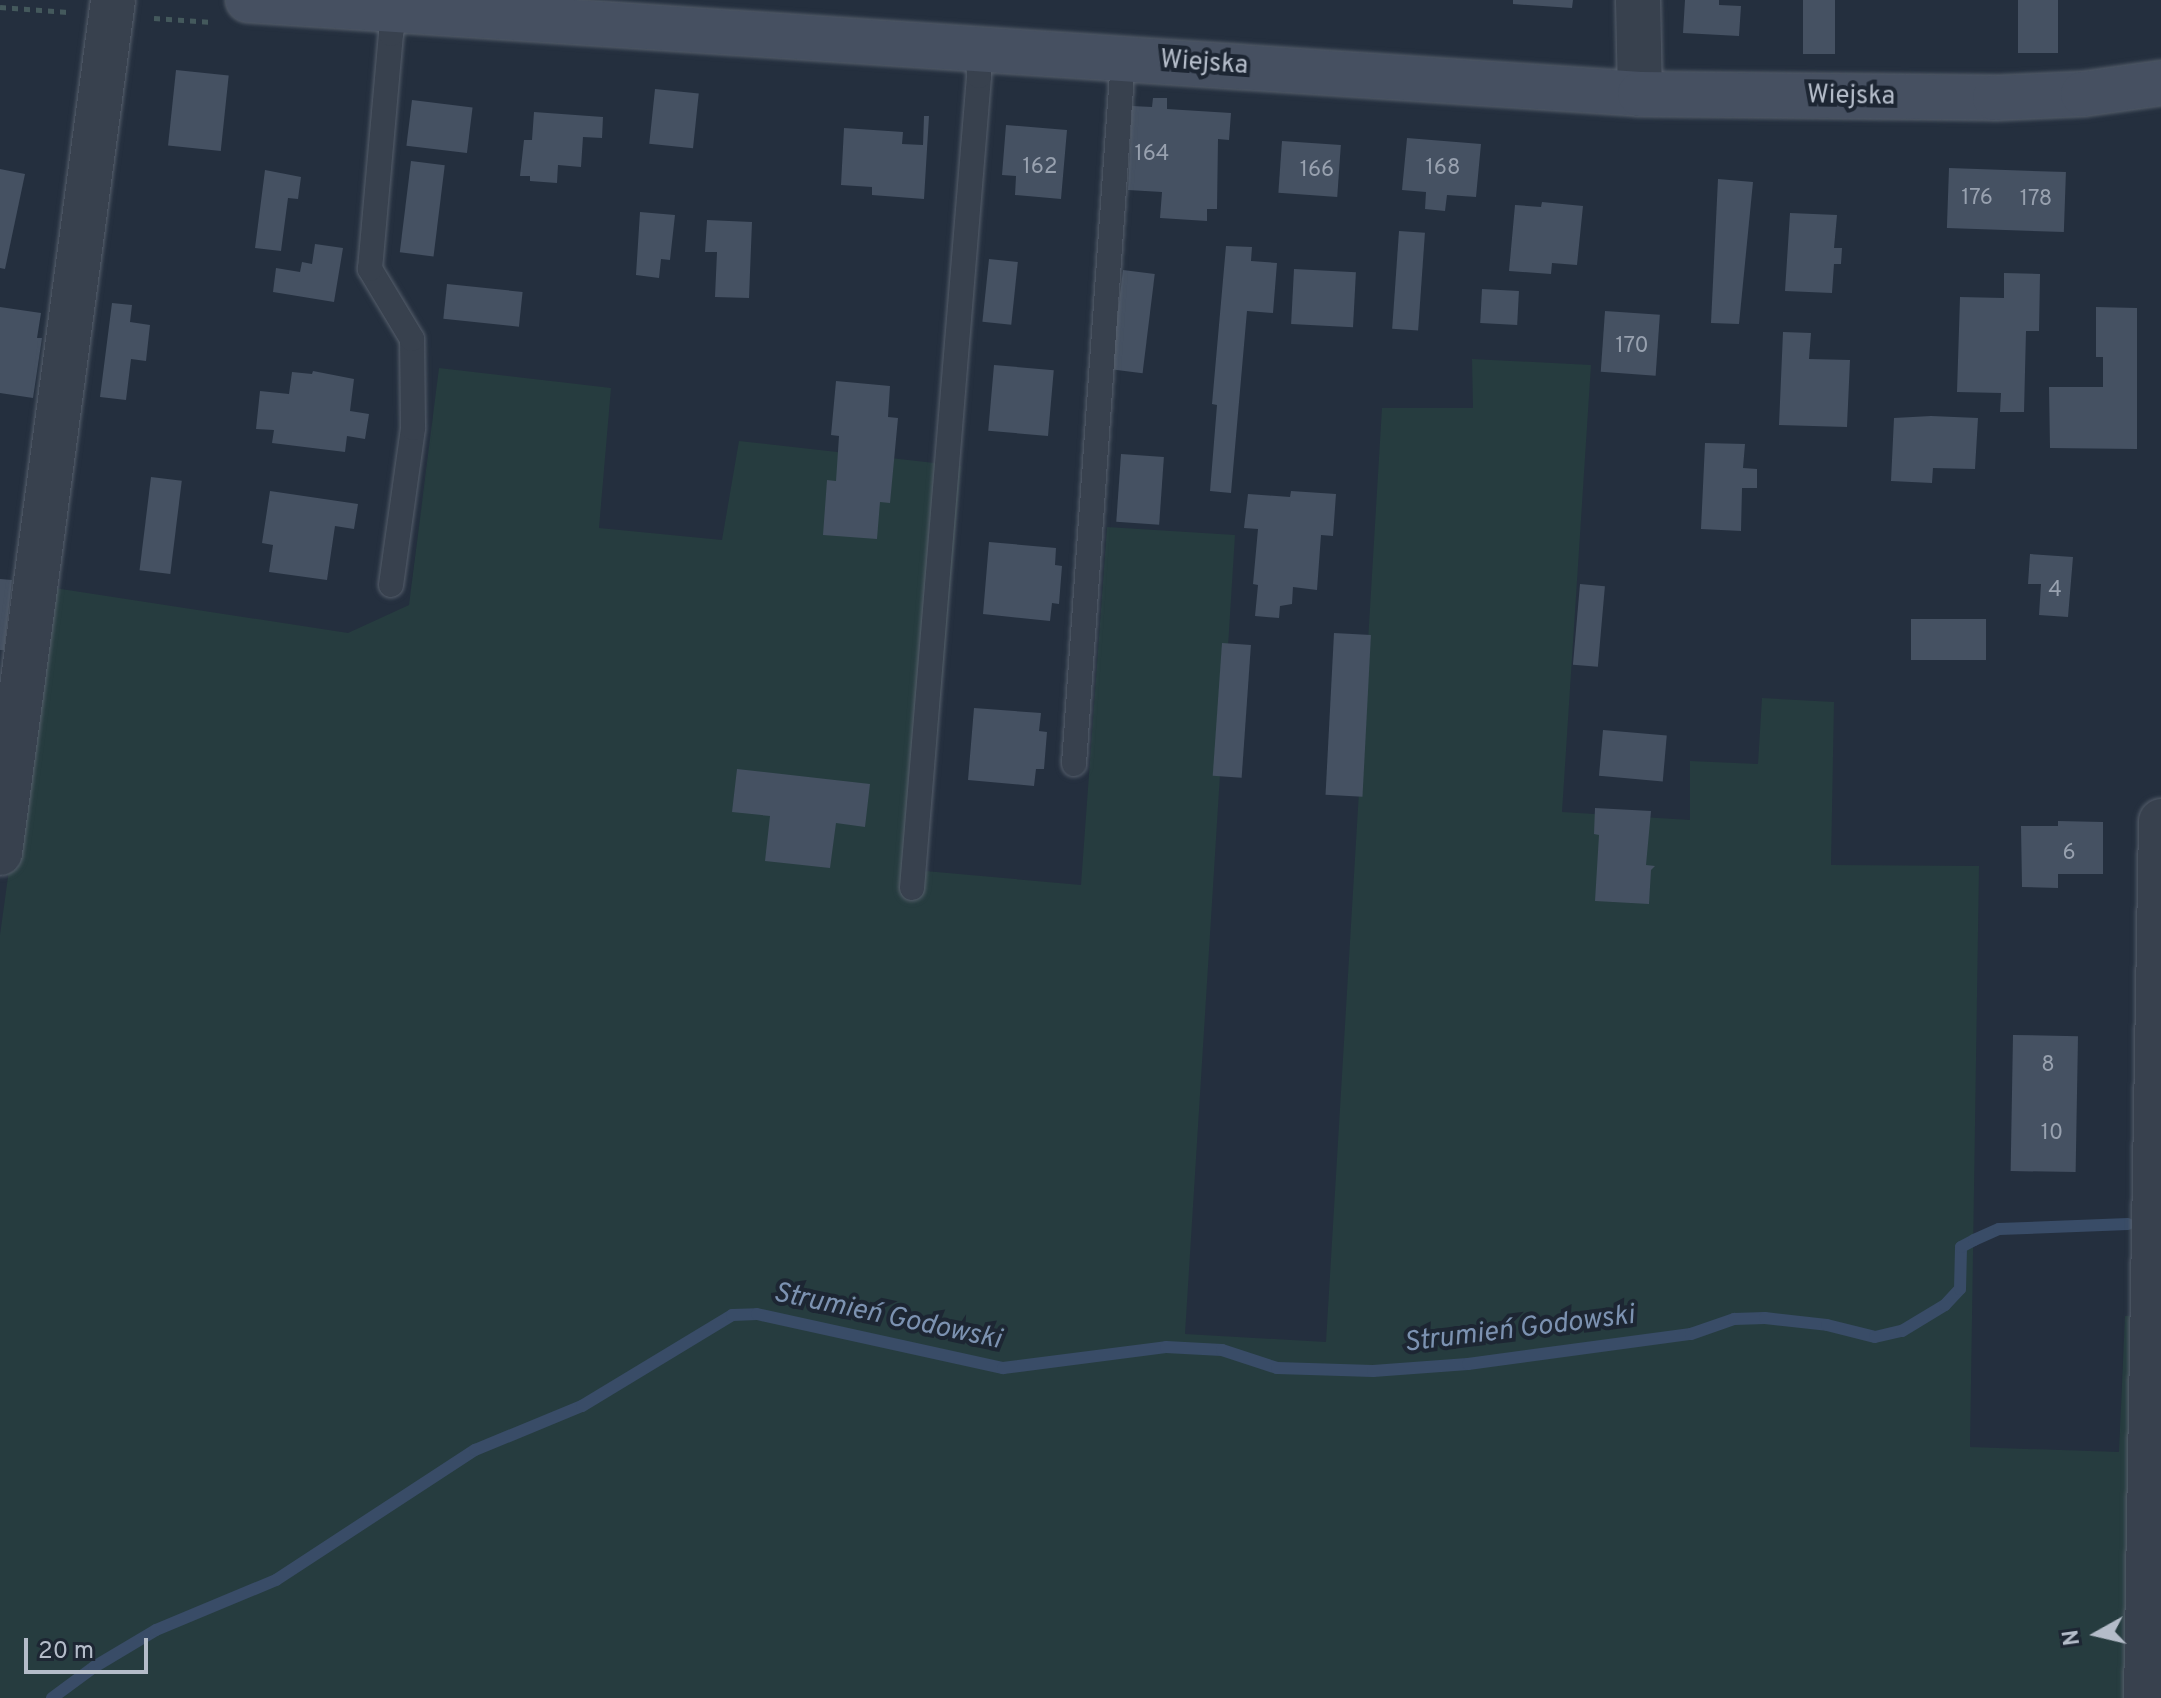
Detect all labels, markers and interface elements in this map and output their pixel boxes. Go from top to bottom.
street label: Wiejska [1159,45,1249,83]
street label: Wiejska [1807,81,1895,113]
house number: 164 [1134,142,1170,168]
house number: 162 [1023,155,1057,181]
house number: 168 [1426,156,1460,182]
house number: 166 [1300,158,1334,184]
house number: 176 [1961,186,1993,212]
house number: 178 [2020,187,2052,213]
house number: 170 [1615,334,1649,360]
house number: 4 [2048,578,2062,604]
house number: 6 [2062,841,2076,867]
house number: 8 [2041,1053,2055,1079]
house number: 10 [2041,1121,2063,1147]
water label: Strumień Godowski [770,1276,1004,1358]
water label: Strumień Godowski [1402,1299,1636,1361]
north arrow [2057,1594,2137,1674]
scale bar [28,1622,152,1672]
text: N [2058,1628,2087,1647]
text: 20 m [38,1637,94,1667]

